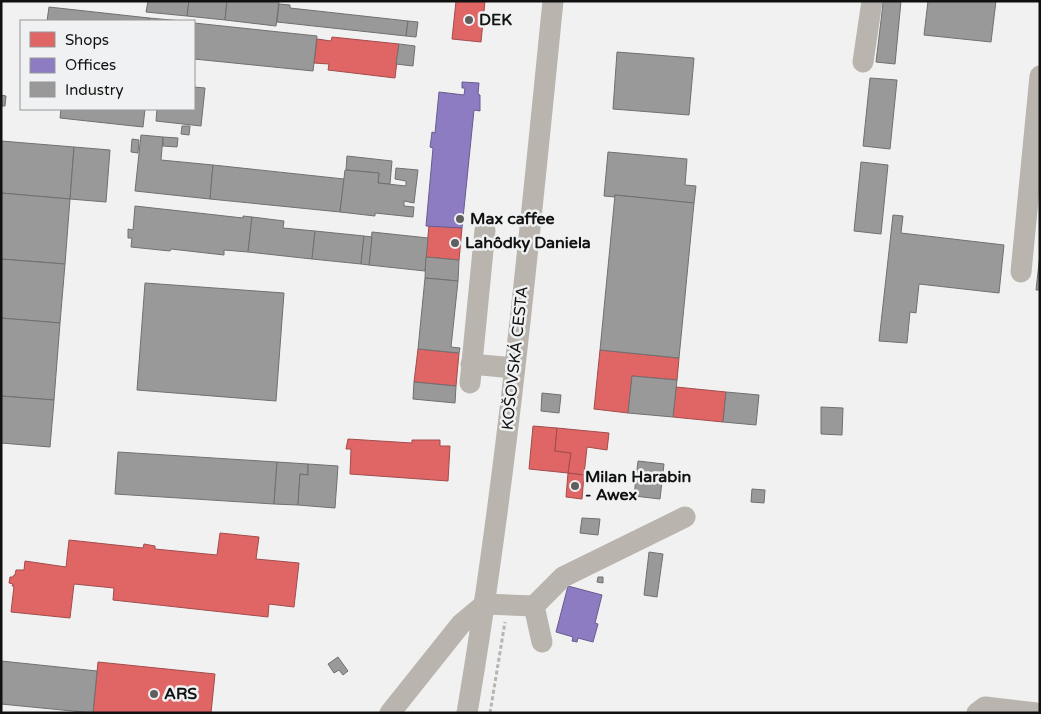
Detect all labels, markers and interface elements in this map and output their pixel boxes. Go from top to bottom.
place label: DEK [479,10,512,30]
marker: DEK [463,14,475,26]
legend [20,20,195,110]
text: Shops [65,31,109,49]
text: Offices [65,56,116,74]
text: Industry [65,81,124,99]
place label: Max caffee [470,209,555,229]
marker: Max caffee [454,213,466,225]
place label: Lahôdky Daniela [465,233,591,253]
marker: Lahôdky Daniela [449,237,461,249]
street label: KOŠOVSKÁ CESTA [498,285,533,431]
place label: Milan Harabin - Awex [585,467,691,505]
marker: Milan Harabin - Awex [569,480,581,492]
place label: ARS [164,684,197,704]
marker: ARS [148,688,160,700]

